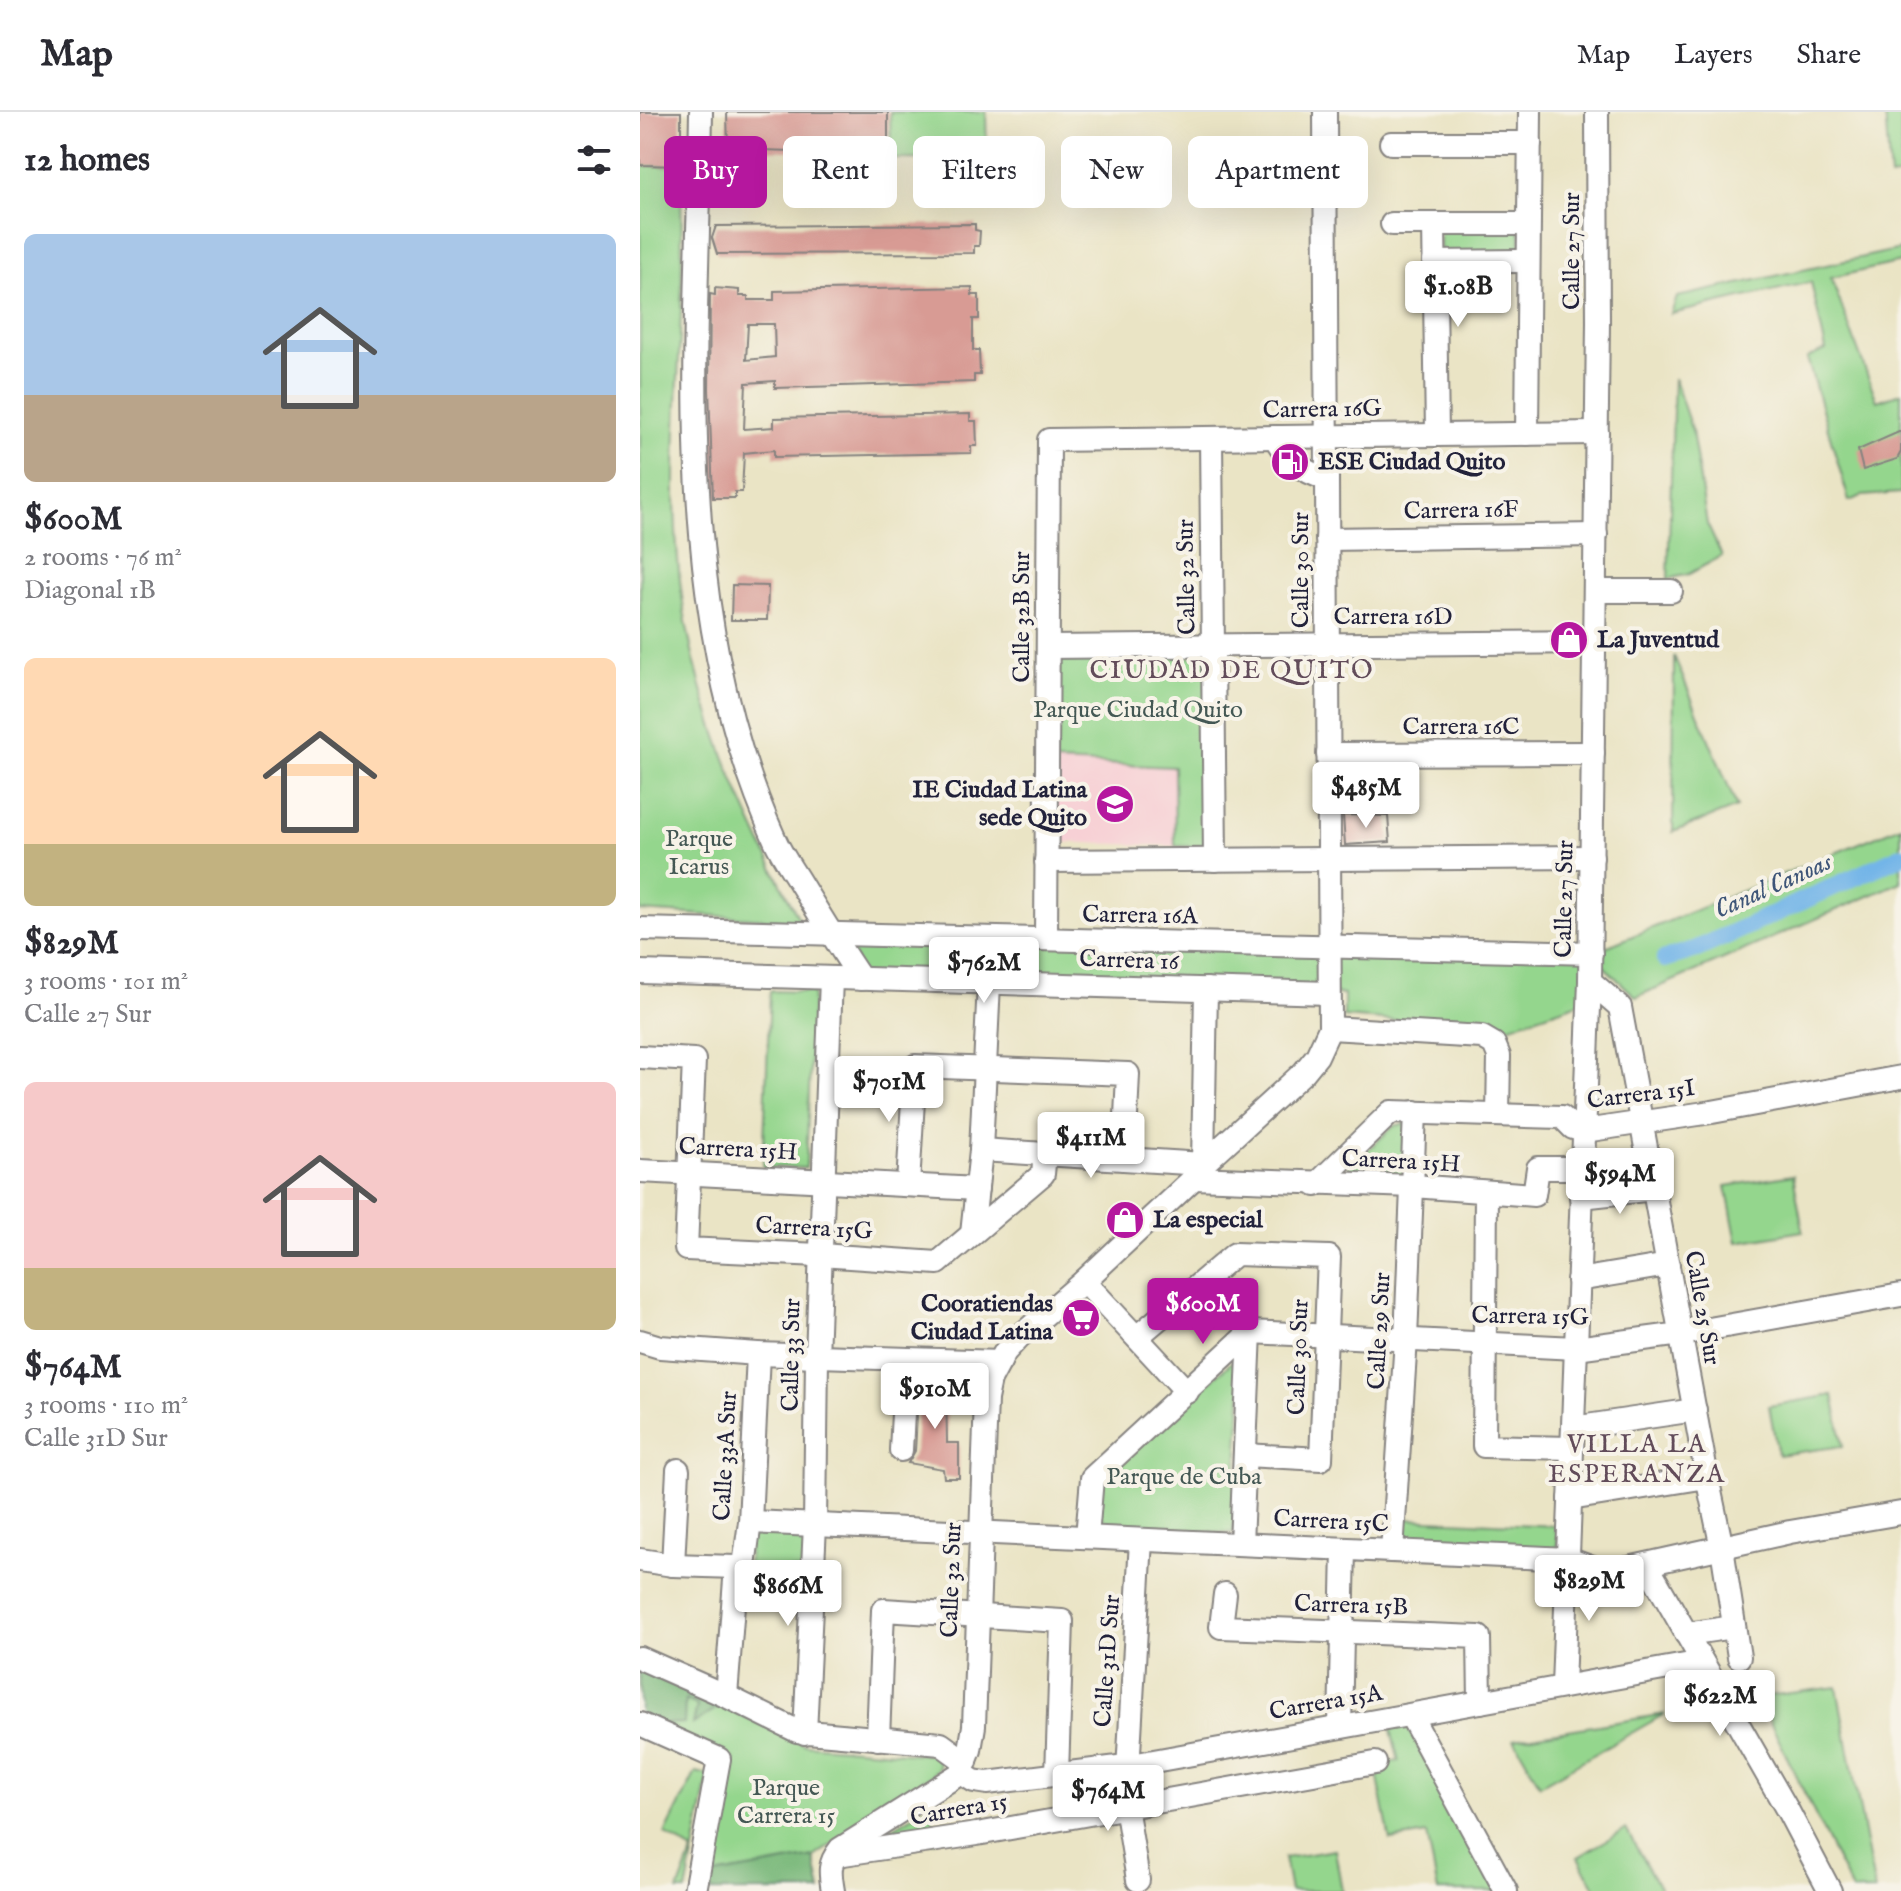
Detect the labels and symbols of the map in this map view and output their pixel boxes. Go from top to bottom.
street label: Calle 27 Sur [1557,192,1588,310]
pin: $1.08B [1393,261,1523,329]
street label: Carrera 16G [1262,393,1382,427]
fuel station icon: ESE Ciudad Quito [1269,441,1311,483]
place label: ESE Ciudad Quito [1318,447,1505,478]
street label: Carrera 16F [1403,494,1519,528]
street label: Calle 30 Sur [1286,512,1317,628]
street label: Calle 32 Sur [1170,519,1204,635]
street label: Calle 32B Sur [1007,551,1038,683]
street label: Carrera 16D [1334,602,1452,633]
shop icon: La Juventud [1548,619,1590,661]
place label: La Juventud [1597,625,1720,656]
district label: CIUDAD DE QUITO [1089,654,1375,687]
park label: Parque Ciudad Quito [1033,695,1243,726]
street label: Carrera 16C [1403,712,1519,743]
pin: $485M [1310,762,1422,830]
place label: IE Ciudad Latina sede Quito [913,775,1088,834]
school or university icon: IE Ciudad Latina sede Quito [1094,783,1136,825]
park label: Parque Icarus [665,824,733,883]
street label: Calle 27 Sur [1548,840,1582,958]
water label: Canal Canoas [1709,845,1837,926]
street label: Carrera 16A [1082,899,1199,933]
pin: $762M [928,937,1040,1005]
street label: Carrera 16 [1079,944,1180,978]
pin: $701M [833,1056,945,1124]
street label: Carrera 15I [1585,1073,1697,1117]
pin: $411M [1035,1112,1147,1180]
street label: Carrera 15H [678,1131,798,1169]
street label: Carrera 15H [1341,1143,1461,1181]
pin: $594M [1564,1148,1676,1216]
shop icon: La especial [1104,1199,1146,1241]
place label: La especial [1153,1205,1263,1236]
street label: Carrera 15G [755,1210,873,1248]
street label: Calle 25 Sur [1677,1248,1727,1368]
street label: Calle 29 Sur [1361,1271,1399,1390]
pin: $600M [1147,1278,1259,1346]
place label: Cooratiendas Ciudad Latina [911,1289,1054,1348]
supermarket icon: Cooratiendas Ciudad Latina [1060,1297,1102,1339]
street label: Calle 33 Sur [776,1298,808,1412]
street label: Calle 30 Sur [1281,1298,1317,1416]
street label: Carrera 15G [1471,1300,1589,1334]
pin: $910M [879,1363,991,1431]
street label: Calle 33A Sur [707,1390,745,1522]
district label: VILLA LA ESPERANZA [1548,1428,1726,1491]
park label: Parque de Cuba [1106,1462,1262,1493]
street label: Carrera 15C [1273,1504,1389,1540]
street label: Calle 32 Sur [934,1521,970,1638]
pin: $829M [1533,1555,1645,1623]
pin: $866M [732,1560,844,1628]
street label: Carrera 15B [1293,1589,1409,1623]
street label: Calle 31D Sur [1088,1594,1128,1728]
pin: $622M [1664,1670,1776,1738]
street label: Carrera 15A [1267,1678,1386,1728]
pin: $764M [1052,1765,1164,1833]
park label: Parque Carrera 15 [737,1773,835,1832]
street label: Carrera 15 [908,1786,1010,1834]

